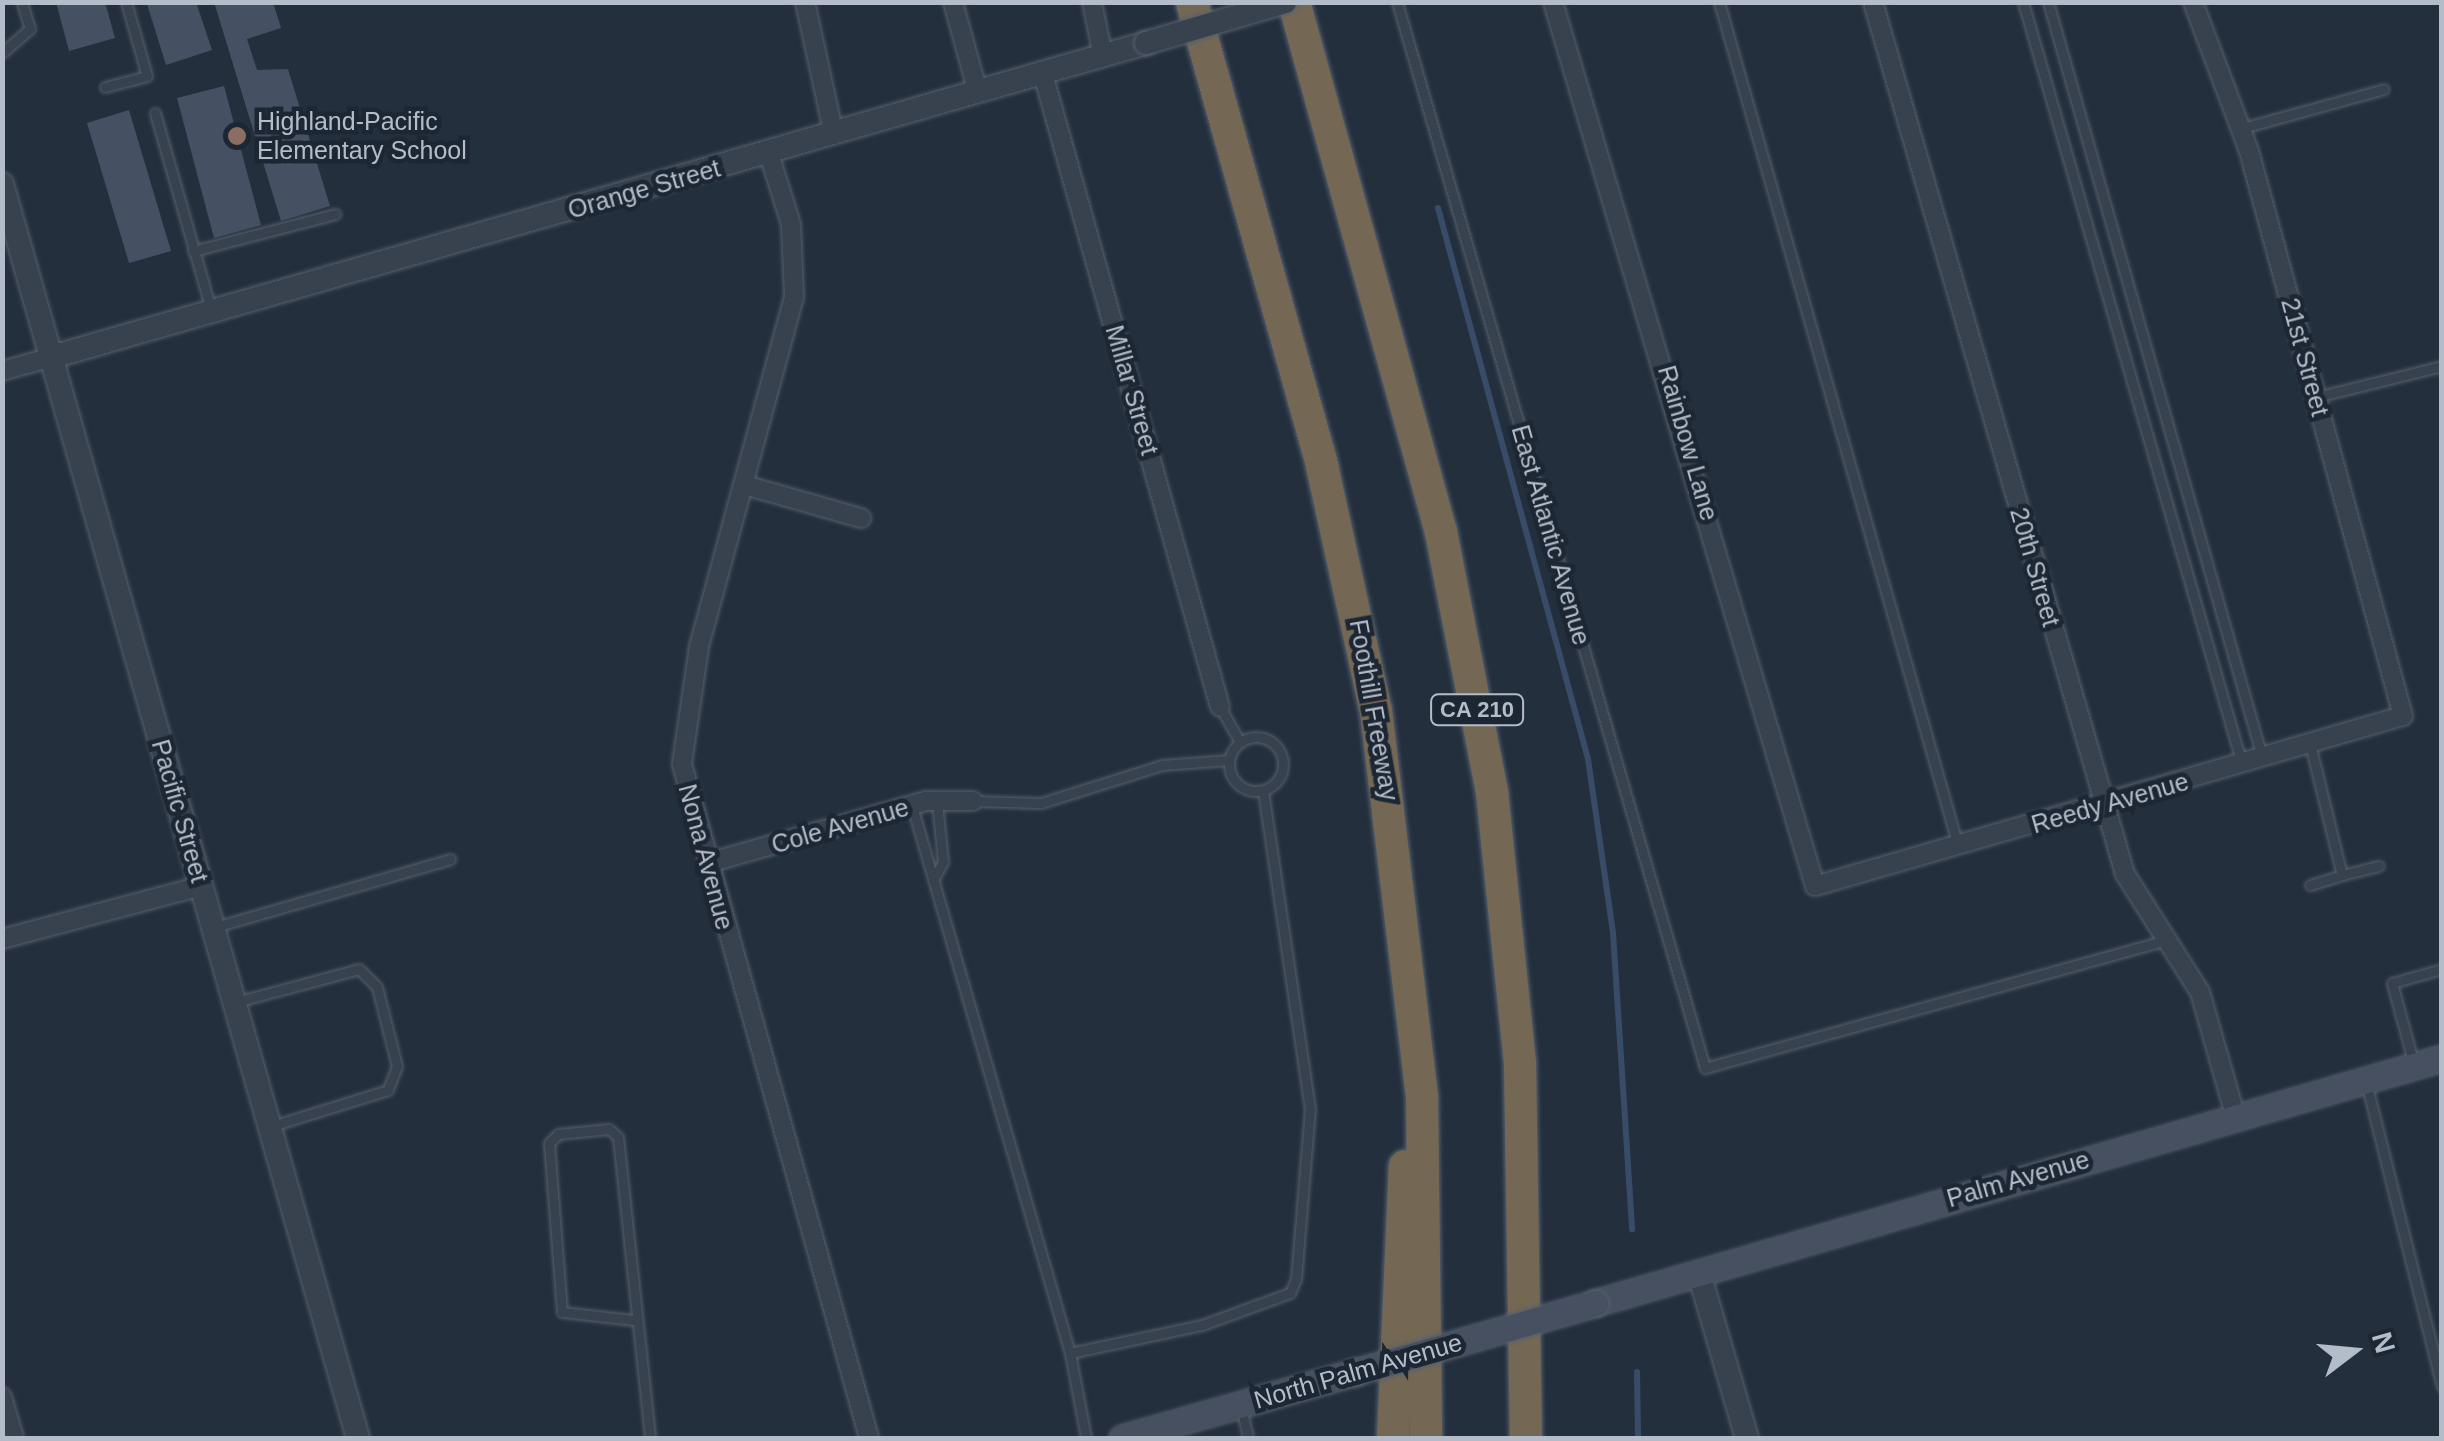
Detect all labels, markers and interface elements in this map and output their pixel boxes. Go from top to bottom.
place label: Highland-Pacific Elementary School [257,107,467,166]
marker: Highland-Pacific Elementary School [226,125,248,147]
street label: Orange Street [564,153,724,225]
street label: 21st Street [2275,295,2335,419]
street label: Millar Street [1099,322,1165,458]
street label: Rainbow Lane [1652,362,1724,524]
street label: East Atlantic Avenue [1505,420,1597,650]
street label: 20th Street [2004,504,2066,630]
street label: Foothill Freeway [1343,617,1405,803]
road number: CA 210 [1430,693,1524,727]
street label: Pacific Street [145,736,215,886]
street label: Reedy Avenue [2027,766,2193,840]
street label: Nona Avenue [672,780,740,934]
street label: Cole Avenue [767,792,913,860]
street label: Palm Avenue [1943,1144,2093,1214]
north arrow [2304,1301,2404,1401]
street label: North Palm Avenue [1250,1327,1466,1415]
text: N [2366,1329,2401,1357]

